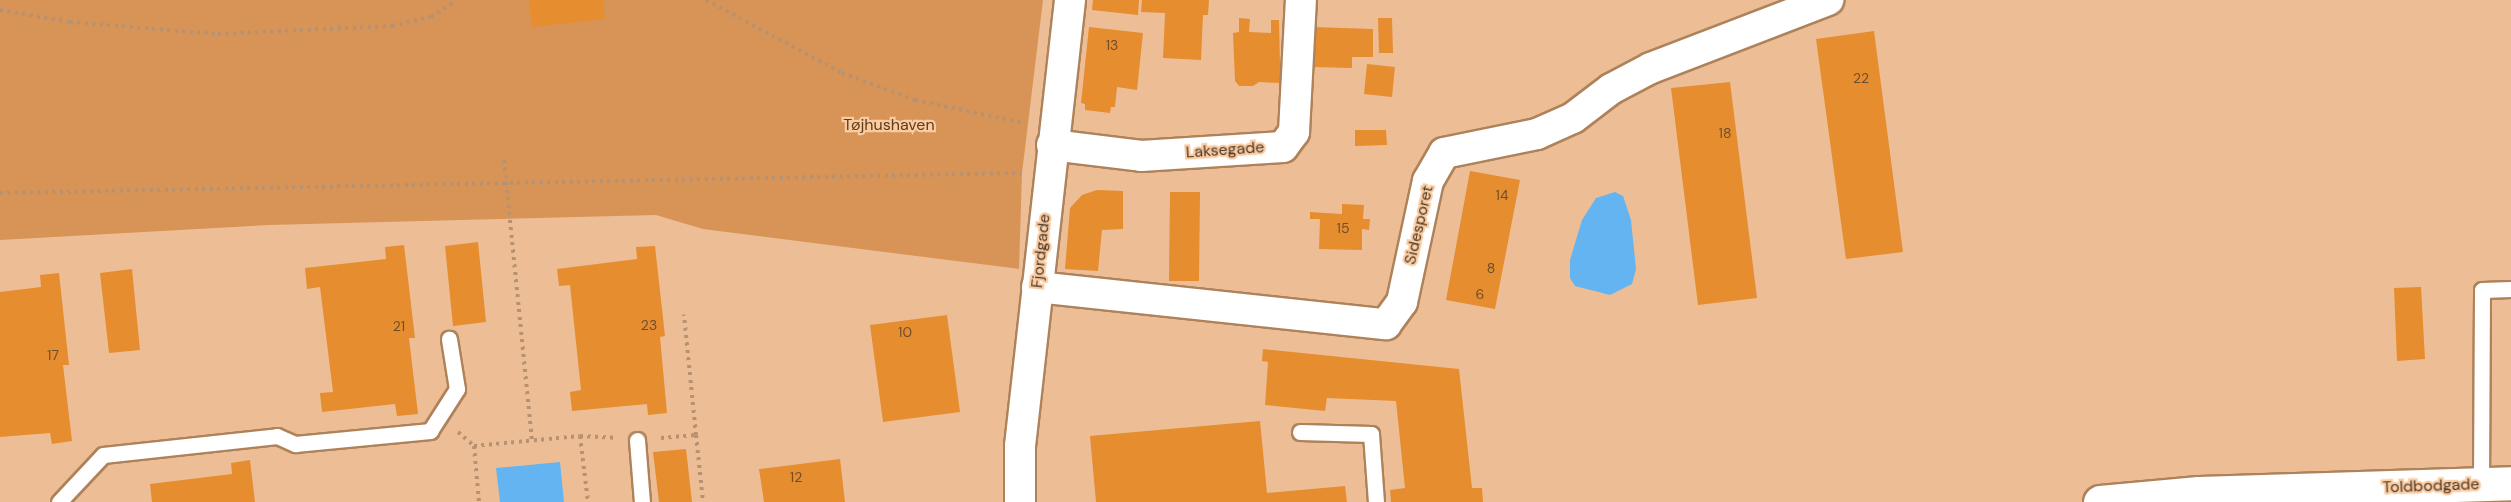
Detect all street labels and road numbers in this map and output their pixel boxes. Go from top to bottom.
street label: Laksegade [1185,138,1265,162]
street label: Sidesporet [1401,184,1437,266]
street label: Fjordgade [1028,213,1054,289]
street label: Toldbodgade [2382,475,2480,497]

